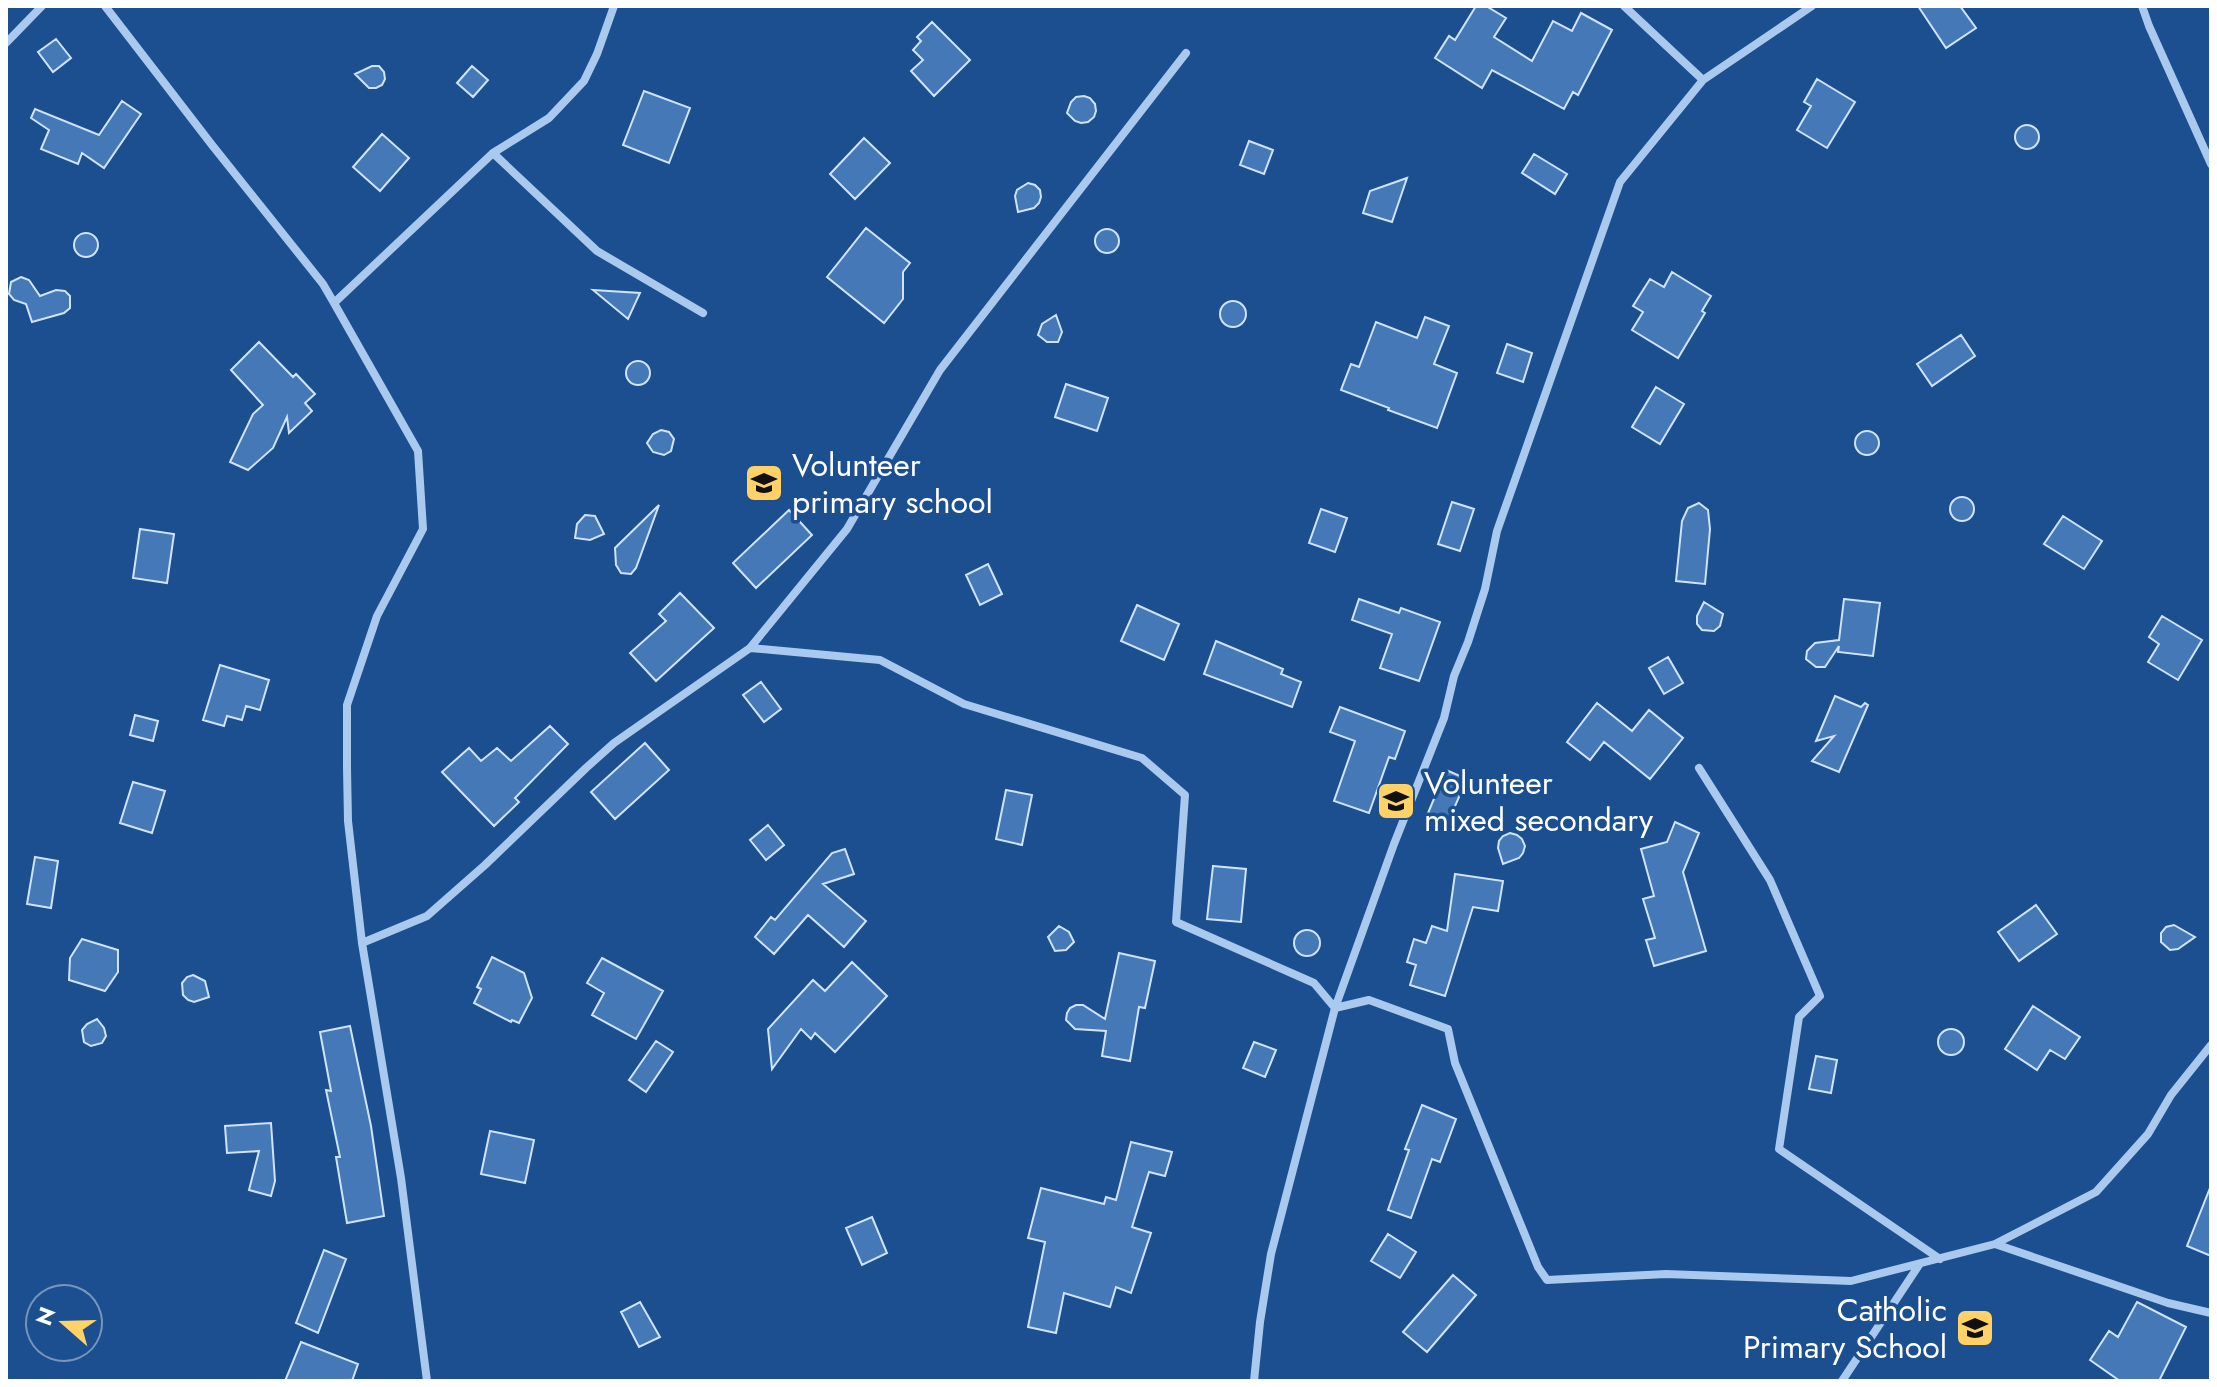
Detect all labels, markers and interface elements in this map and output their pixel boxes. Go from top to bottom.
place label: Volunteer primary school [792,442,993,525]
school or university icon: Volunteer primary school [743,462,785,504]
place label: Volunteer mixed secondary [1424,760,1654,843]
school or university icon: Volunteer mixed secondary [1375,780,1417,822]
north arrow [24,1283,104,1363]
place label: Catholic Primary School [1743,1287,1947,1370]
text: N [27,1302,63,1330]
school or university icon: Catholic Primary School [1954,1307,1996,1349]

